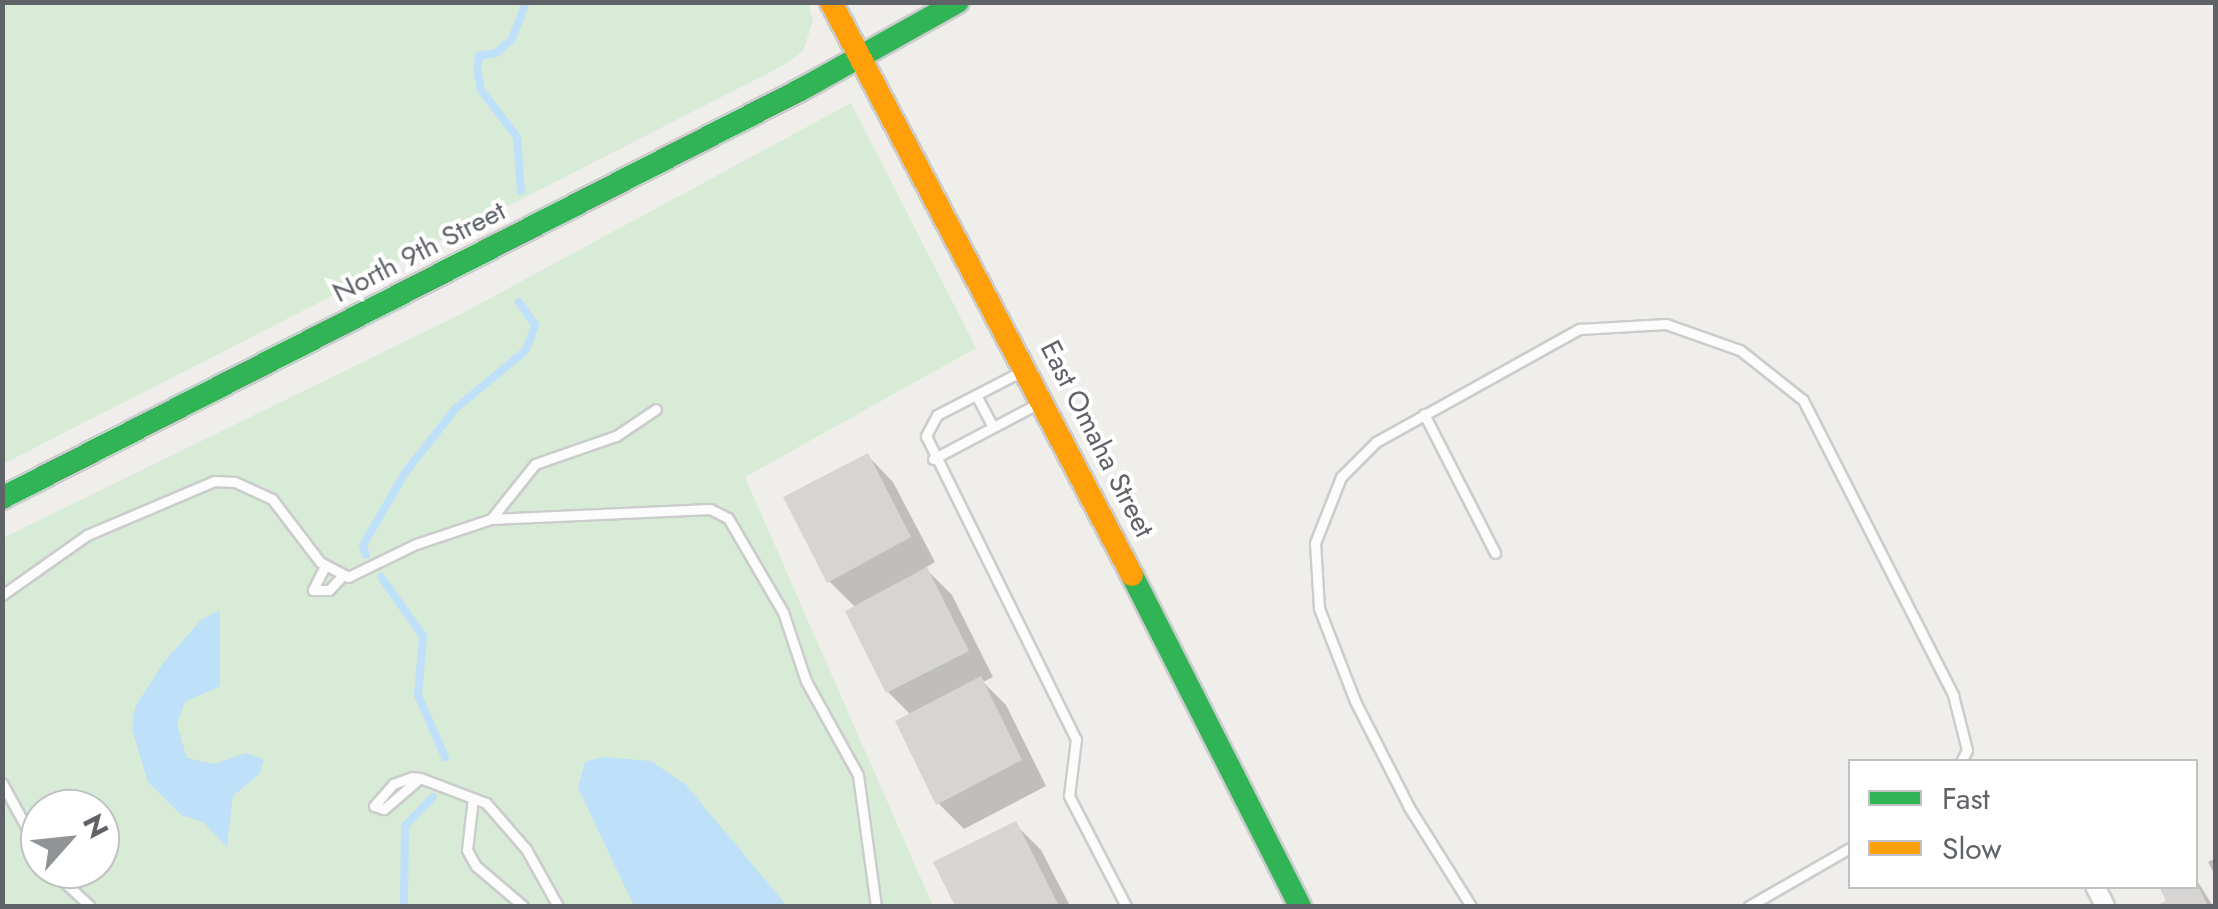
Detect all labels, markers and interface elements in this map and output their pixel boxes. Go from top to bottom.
street label: North 9th Street [327,194,511,310]
street label: East Omaha Street [1033,335,1161,543]
legend [1848,759,2198,889]
text: Fast [1942,777,1990,820]
north arrow [20,789,120,889]
text: N [72,807,119,845]
text: Slow [1942,827,2002,870]

